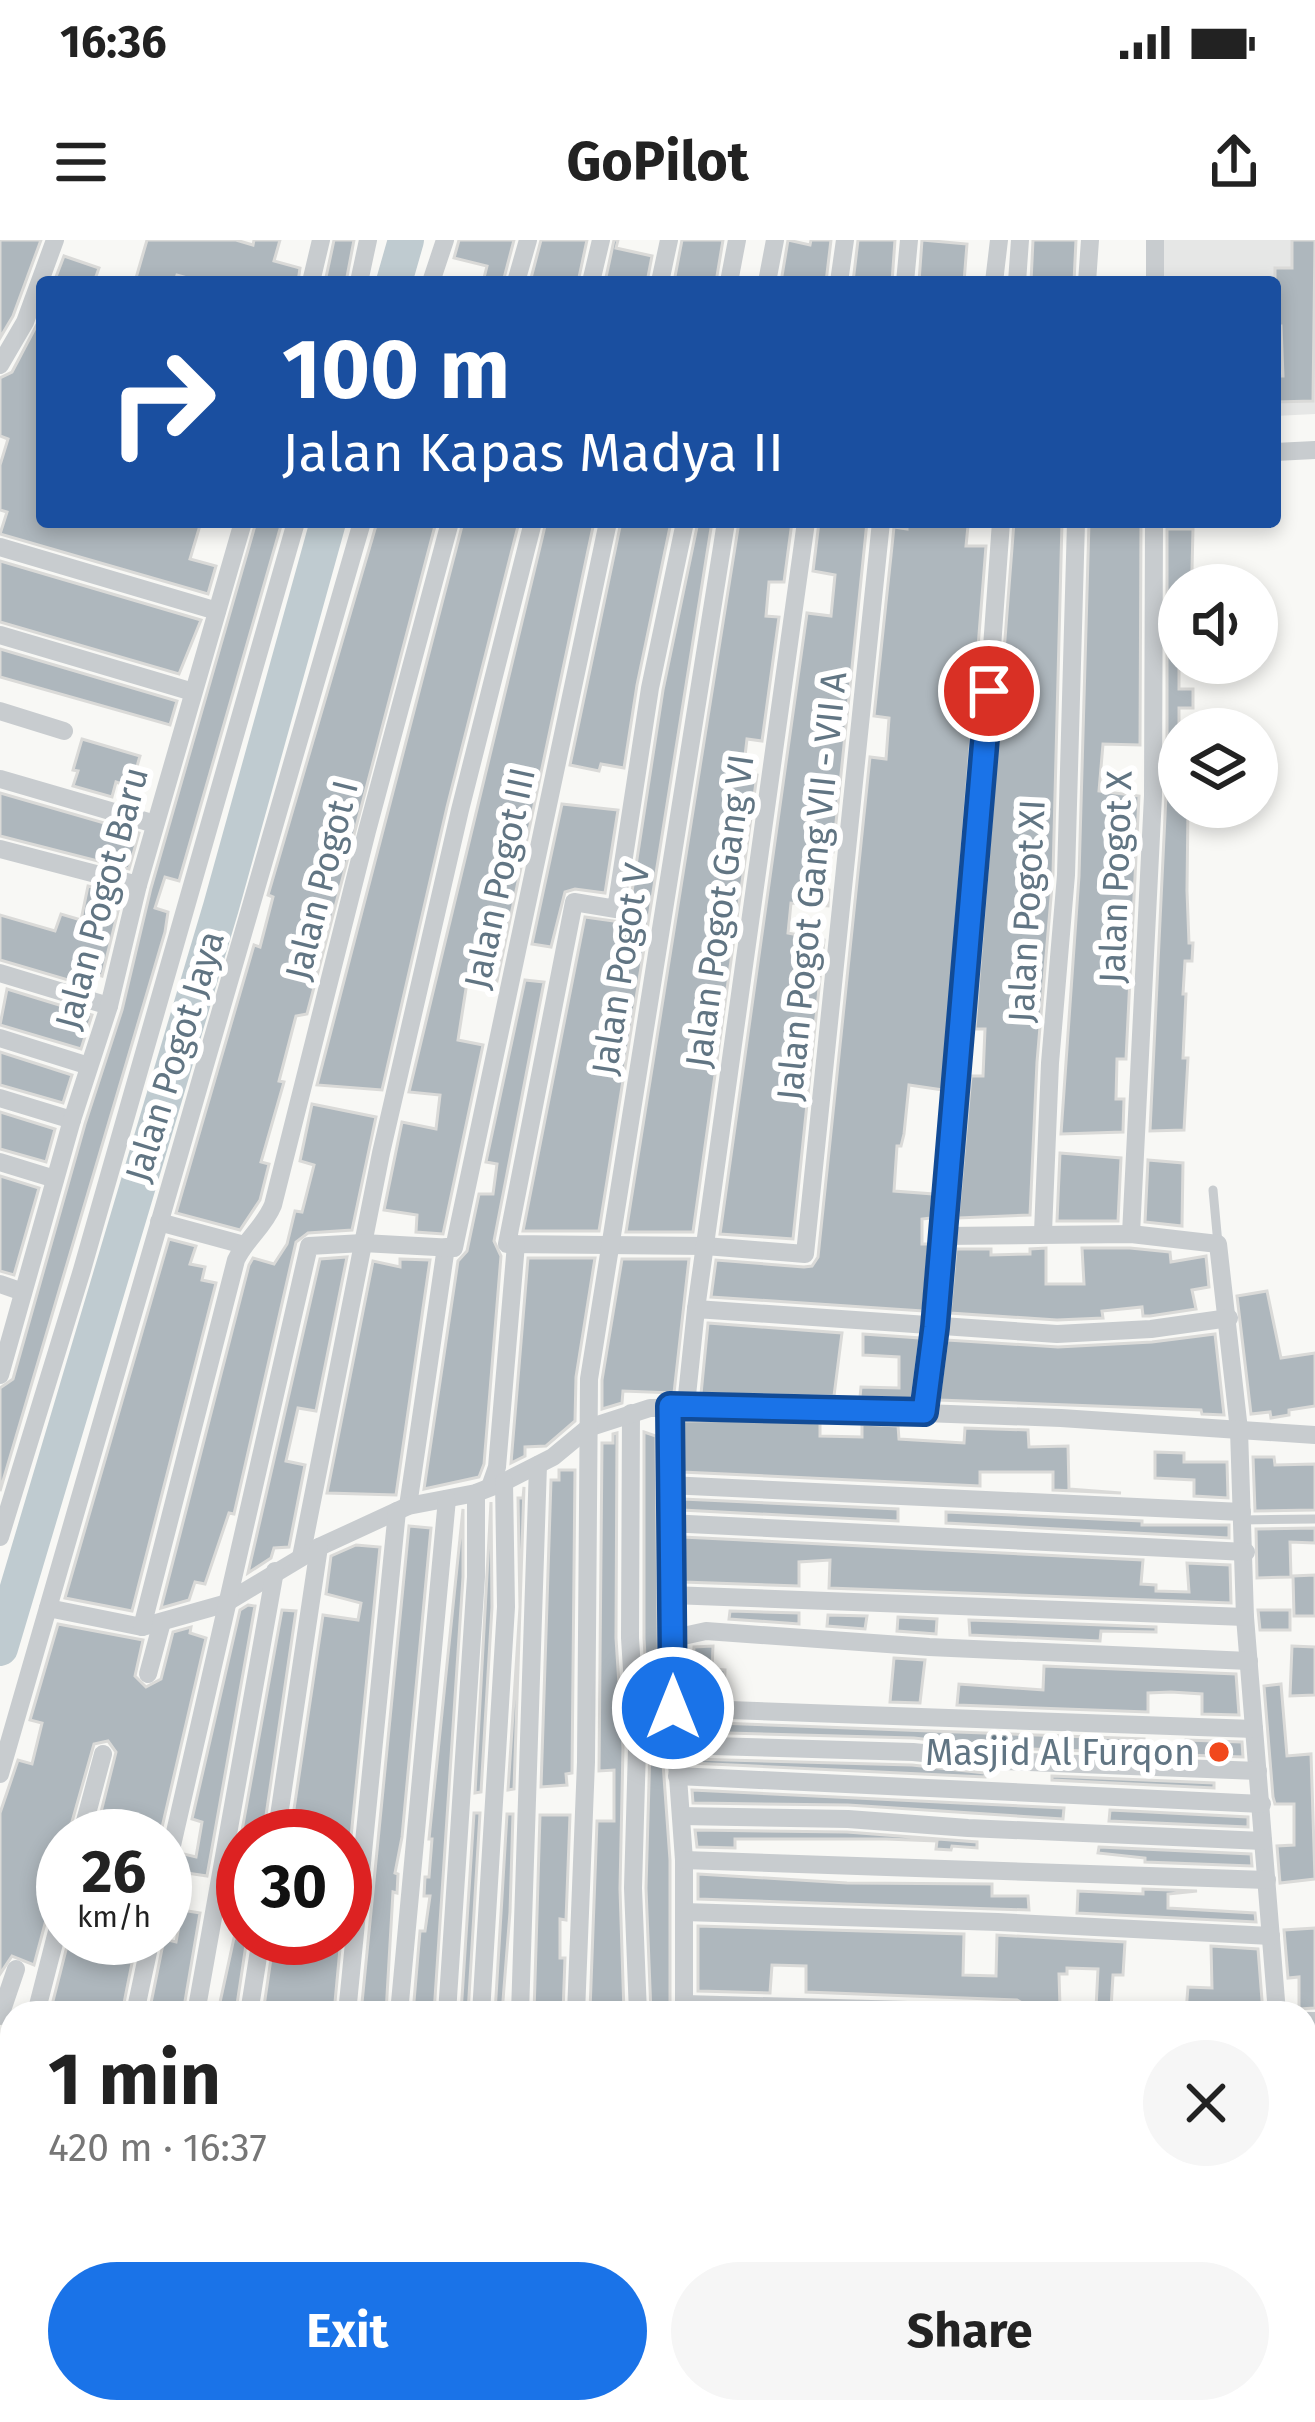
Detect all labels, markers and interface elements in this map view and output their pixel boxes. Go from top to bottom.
text: 16:36 [60,15,167,69]
icon: menu [48,129,114,195]
icon: share [1201,129,1267,195]
text: GoPilot [566,130,749,194]
text: 100 m [282,319,510,420]
icon: right [84,324,240,480]
text: Jalan Kapas Madya II [282,421,784,485]
map controls [1158,564,1278,828]
button: sound [1158,564,1278,684]
pin [938,640,1040,742]
icon: arrive [956,658,1022,724]
street label: Jalan Pogot Gang VII - VII A [768,669,856,1103]
button: layers [1158,708,1278,828]
street label: Jalan Pogot Gang VI [676,752,764,1070]
street label: Jalan Pogot Baru [46,762,158,1034]
street label: Jalan Pogot III [455,763,545,993]
street label: Jalan Pogot X [1090,769,1142,984]
street label: Jalan Pogot I [276,776,368,985]
street label: Jalan Pogot XI [999,798,1055,1024]
street label: Jalan Pogot V [583,860,659,1078]
street label: Jalan Pogot Jaya [116,925,234,1187]
position arrow [610,1645,736,1771]
place label: Masjid Al Furqon [925,1731,1195,1775]
marker: Masjid Al Furqon [1206,1739,1232,1765]
speed limit sign: 30 [216,1809,372,1965]
text: 26 [82,1836,146,1908]
text: km/h [77,1899,151,1935]
text: 1 min [48,2037,221,2123]
button: close [1143,2040,1269,2166]
text: 420 m · 16:37 [48,2125,267,2171]
button: Exit [48,2262,647,2400]
button: Share [671,2262,1269,2400]

